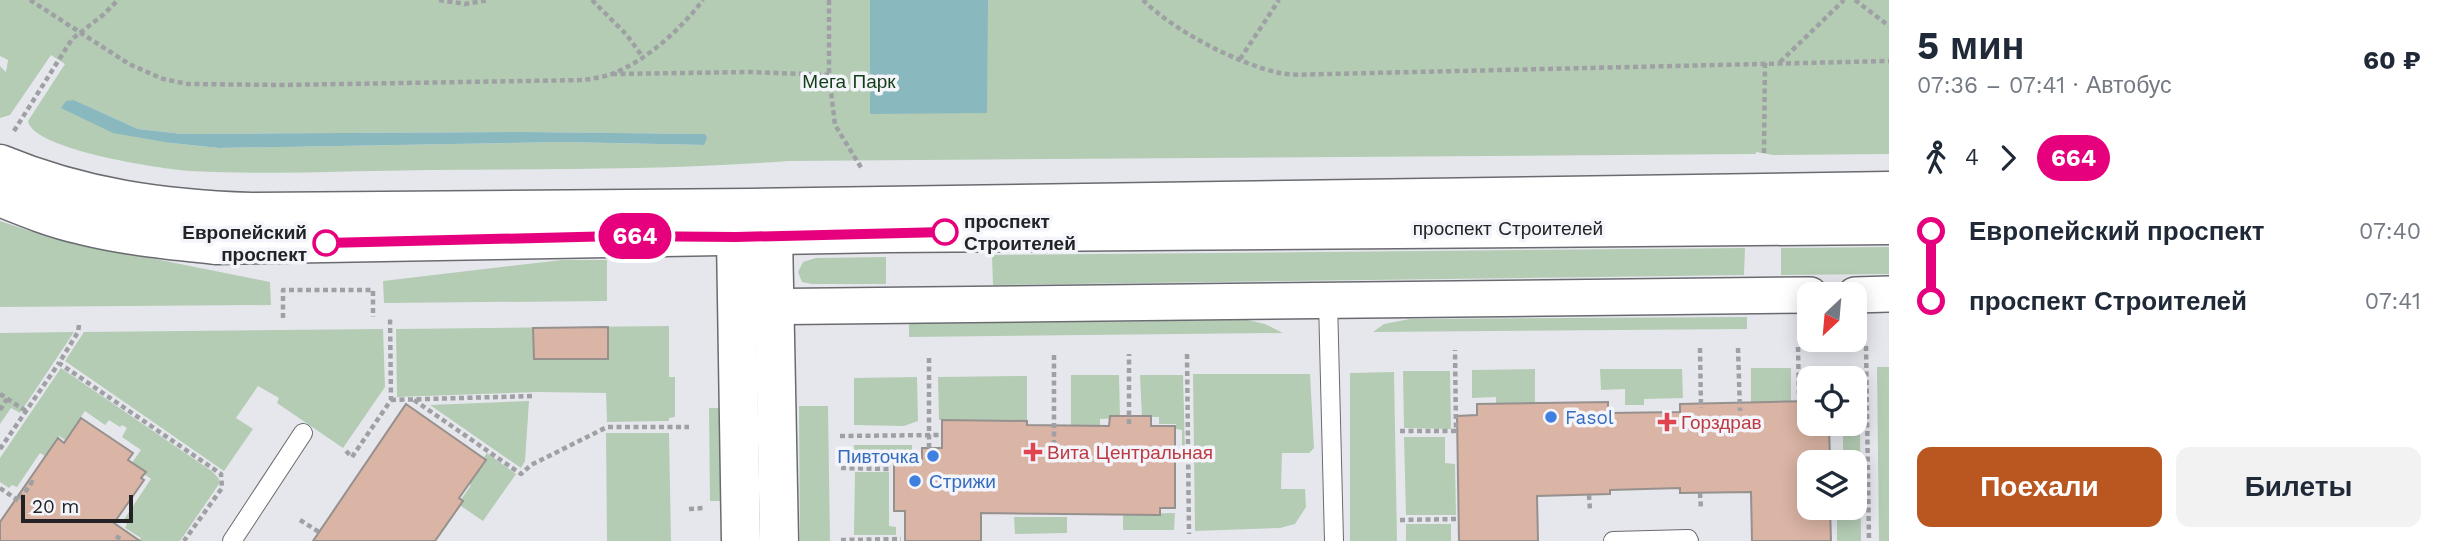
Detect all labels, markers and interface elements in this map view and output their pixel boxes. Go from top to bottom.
text: 5 мин [1917,24,2024,68]
text: 60 ₽ [2363,45,2421,75]
park label: Мега Парк [802,70,896,93]
text: 07:36 – 07:41 · Автобус [1917,72,2172,99]
icon: walk [1917,139,1955,177]
icon: forward [1989,139,2027,177]
text: 4 [1965,144,1979,171]
text: 664 [2051,144,2096,172]
place label: проспект Строителей [964,210,1076,255]
line badge: 664 [595,213,675,259]
text: Европейский проспект [1969,216,2265,246]
street label: проспект Строителей [1413,217,1603,240]
text: 07:40 [2359,218,2421,245]
marker: проспект Строителей [932,219,958,245]
place label: Европейский проспект [182,221,307,266]
text: 664 [612,222,658,250]
marker: Европейский проспект [313,230,339,256]
north arrow [1797,282,1867,352]
map controls [1797,282,1867,520]
text: проспект Строителей [1969,286,2247,316]
text: 07:41 [2365,288,2421,315]
button: locate [1797,366,1867,436]
place label: Fasol [1565,406,1614,429]
marker: Fasol [1543,409,1559,425]
place label: Горздрав [1681,411,1762,434]
marker: Горздрав [1659,414,1675,430]
place label: Вита Центральная [1047,441,1213,464]
marker: Вита Центральная [1025,444,1041,460]
place label: Пивточка [837,445,919,468]
button: Поехали [1917,447,2162,527]
button: Билеты [2176,447,2421,527]
marker: Пивточка [925,448,941,464]
button: layers [1797,450,1867,520]
place label: Стрижи [929,470,996,493]
marker: Стрижи [907,473,923,489]
scale bar [21,492,133,524]
text: 20 m [32,495,79,518]

